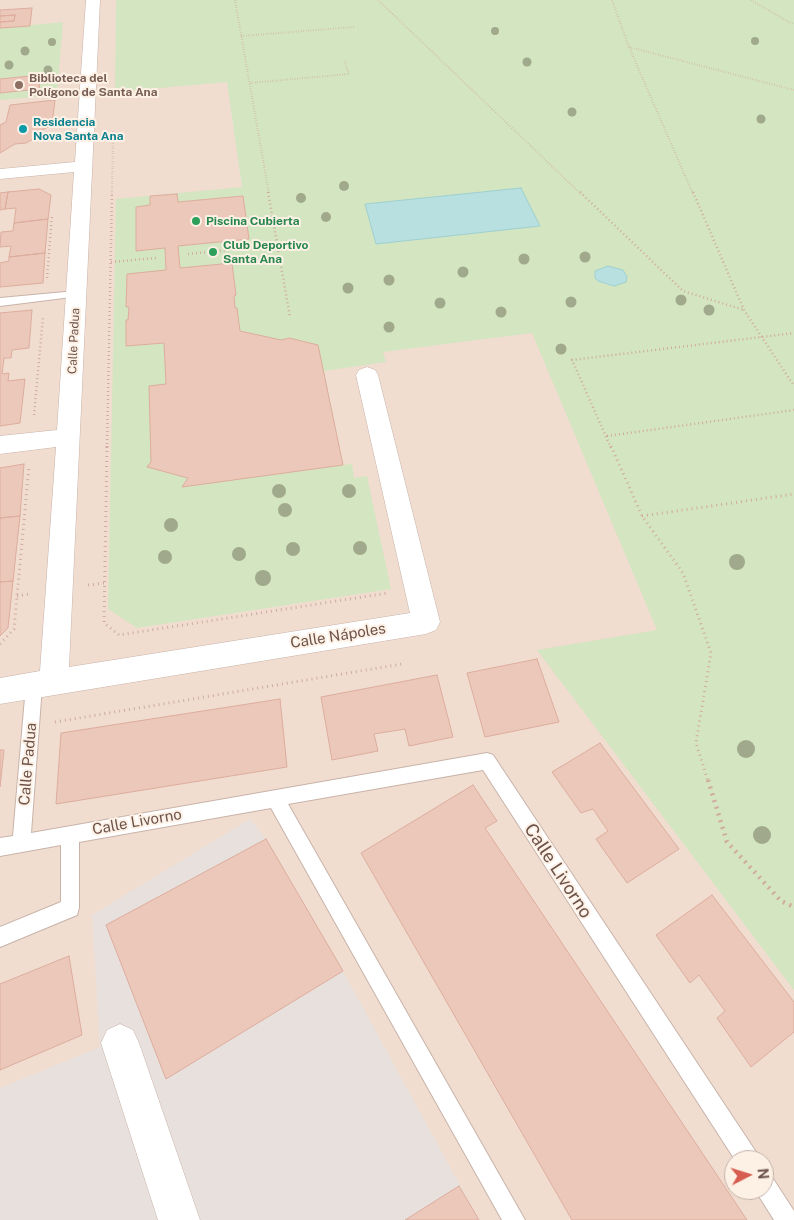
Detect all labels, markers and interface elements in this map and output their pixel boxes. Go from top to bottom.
place label: Biblioteca del Polígono de Santa Ana [29,71,157,99]
marker: Biblioteca del Polígono de Santa Ana [13,79,25,91]
place label: Residencia Nova Santa Ana [33,115,123,143]
marker: Residencia Nova Santa Ana [17,123,29,135]
place label: Piscina Cubierta [206,214,300,228]
marker: Piscina Cubierta [190,215,202,227]
place label: Club Deportivo Santa Ana [223,238,308,266]
marker: Club Deportivo Santa Ana [207,246,219,258]
street label: Calle Padua [65,308,83,374]
street label: Calle Nápoles [289,620,387,652]
street label: Calle Padua [15,722,41,806]
street label: Calle Livorno [91,805,183,839]
street label: Calle Livorno [519,820,597,922]
north arrow [724,1150,774,1200]
text: N [754,1168,771,1180]

